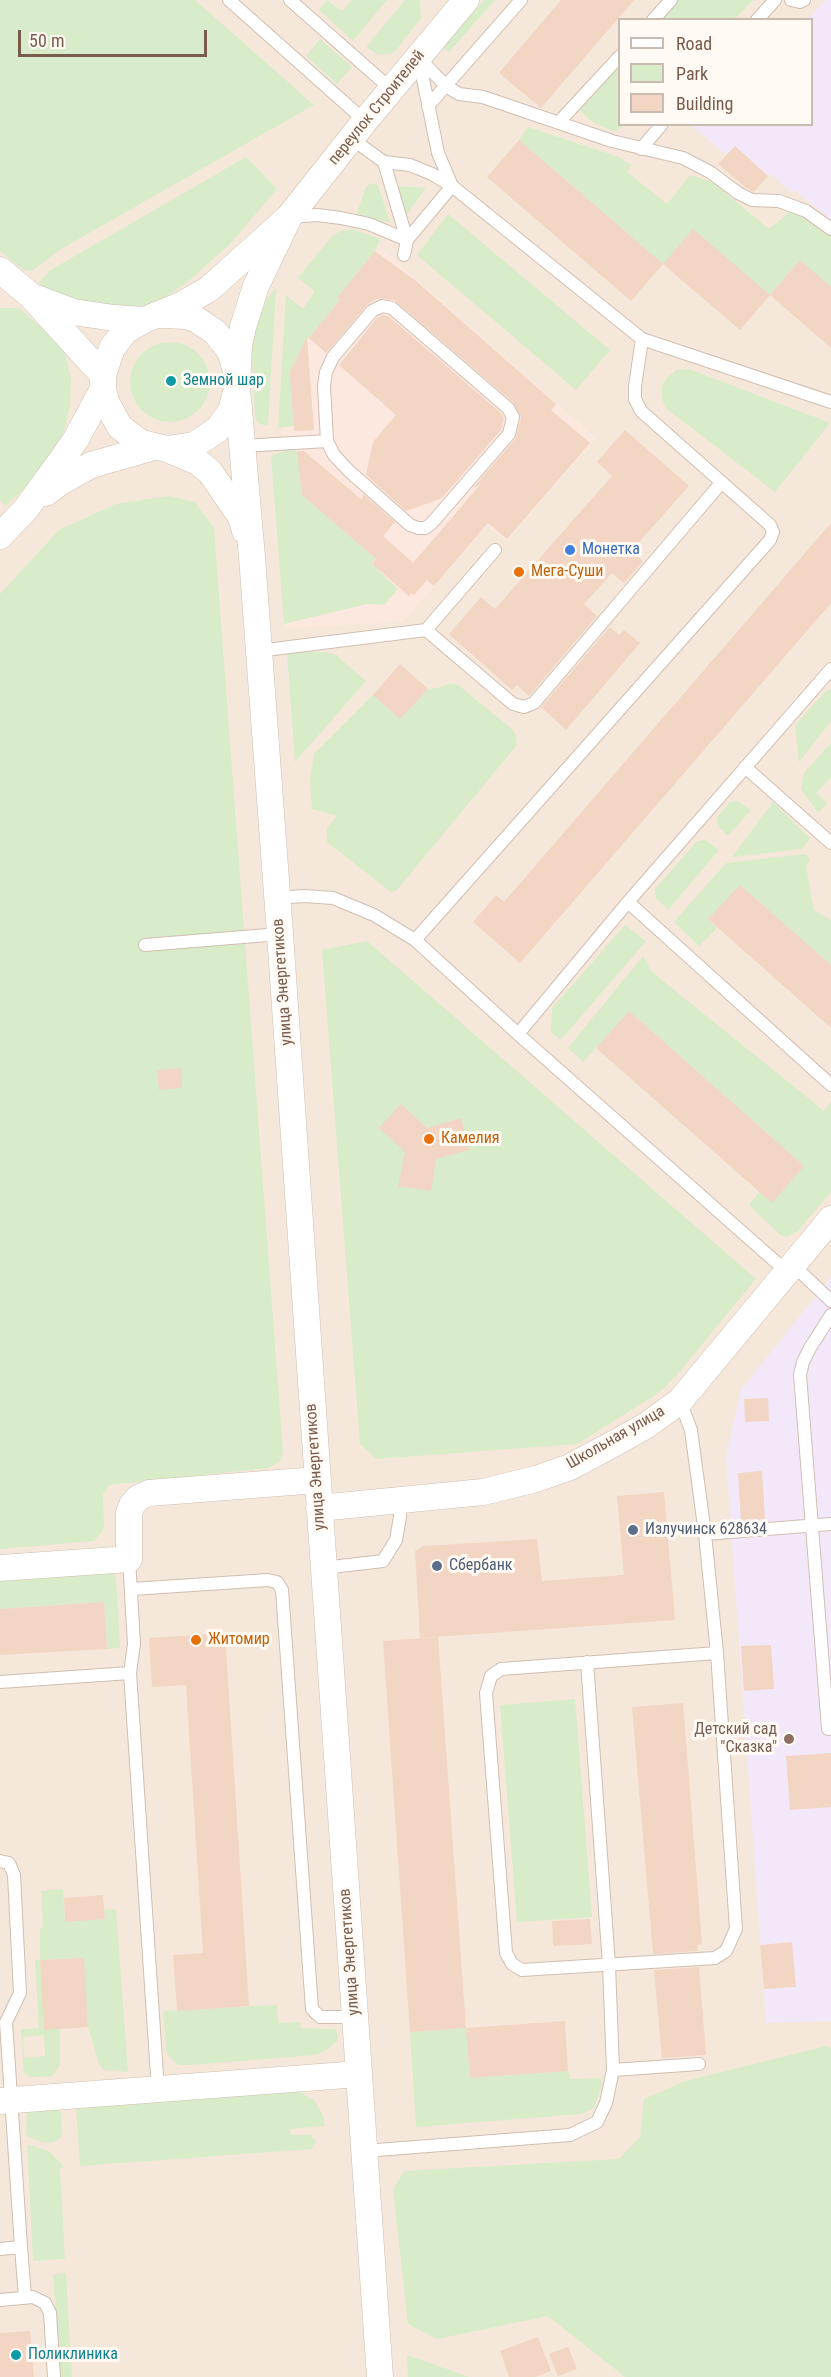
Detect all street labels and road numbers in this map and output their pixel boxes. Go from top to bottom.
street label: переулок Строителей [325,47,429,169]
street label: улица Энергетиков [269,918,297,1046]
street label: Школьная улица [563,1402,669,1474]
street label: улица Энергетиков [302,1403,330,1531]
street label: улица Энергетиков [336,1888,364,2016]

